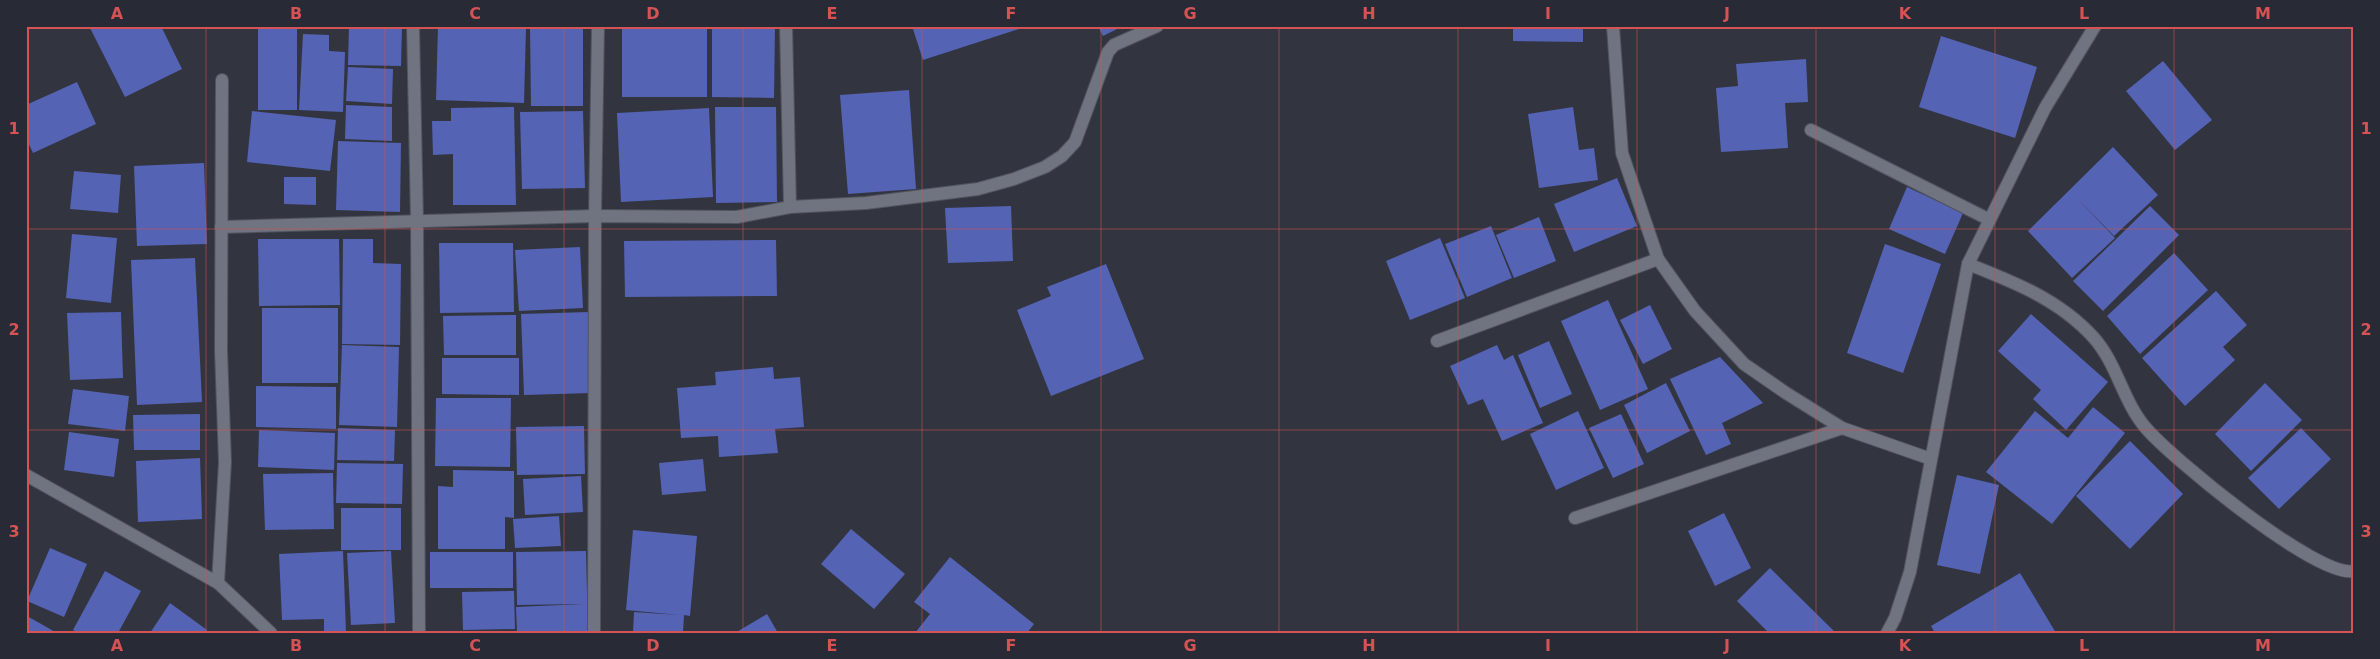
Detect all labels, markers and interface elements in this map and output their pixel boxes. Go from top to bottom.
text: A [111,4,124,23]
text: B [290,4,302,23]
text: C [469,4,481,23]
text: D [646,4,660,23]
text: E [827,4,837,23]
text: F [1006,4,1016,23]
text: G [1183,4,1197,23]
text: H [1362,4,1376,23]
text: I [1545,4,1551,23]
text: J [1723,4,1730,23]
text: K [1899,4,1912,23]
text: L [2079,4,2089,23]
text: M [2255,4,2271,23]
text: 1 [8,119,20,138]
text: 1 [2360,119,2372,138]
text: 2 [8,320,20,339]
text: 2 [2360,320,2372,339]
text: 3 [8,522,20,541]
text: 3 [2360,522,2372,541]
text: A [111,636,124,655]
text: B [290,636,302,655]
text: C [469,636,481,655]
text: D [646,636,660,655]
text: E [827,636,837,655]
text: F [1006,636,1016,655]
text: G [1183,636,1197,655]
text: H [1362,636,1376,655]
text: I [1545,636,1551,655]
text: J [1723,636,1730,655]
text: K [1899,636,1912,655]
text: L [2079,636,2089,655]
text: M [2255,636,2271,655]

